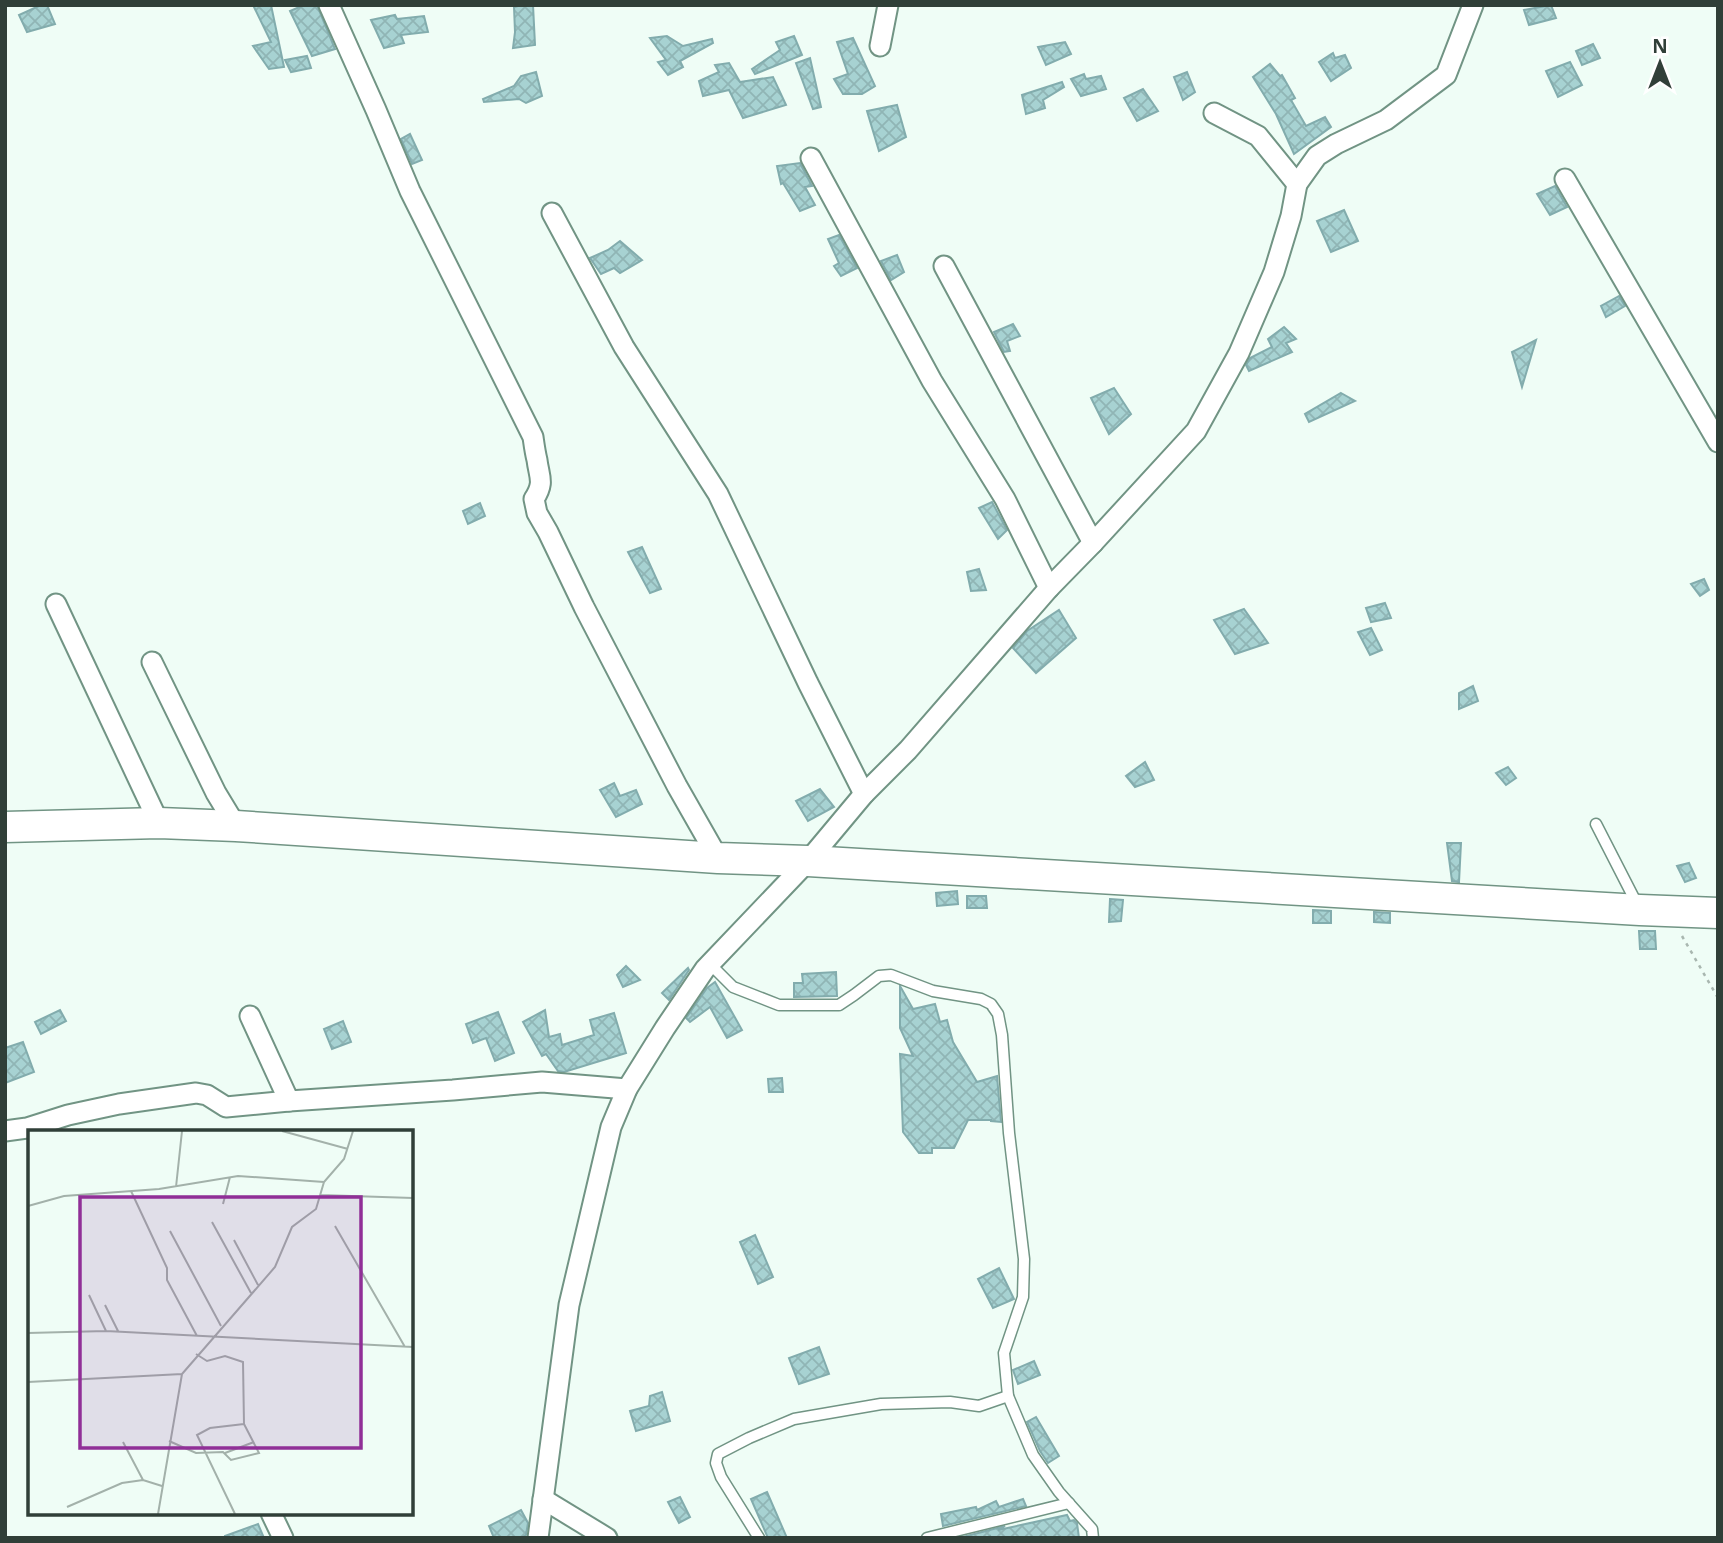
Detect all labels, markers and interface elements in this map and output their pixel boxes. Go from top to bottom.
north arrow [1625,28,1695,98]
text: N [1652,33,1668,59]
inset map [28,1130,413,1515]

